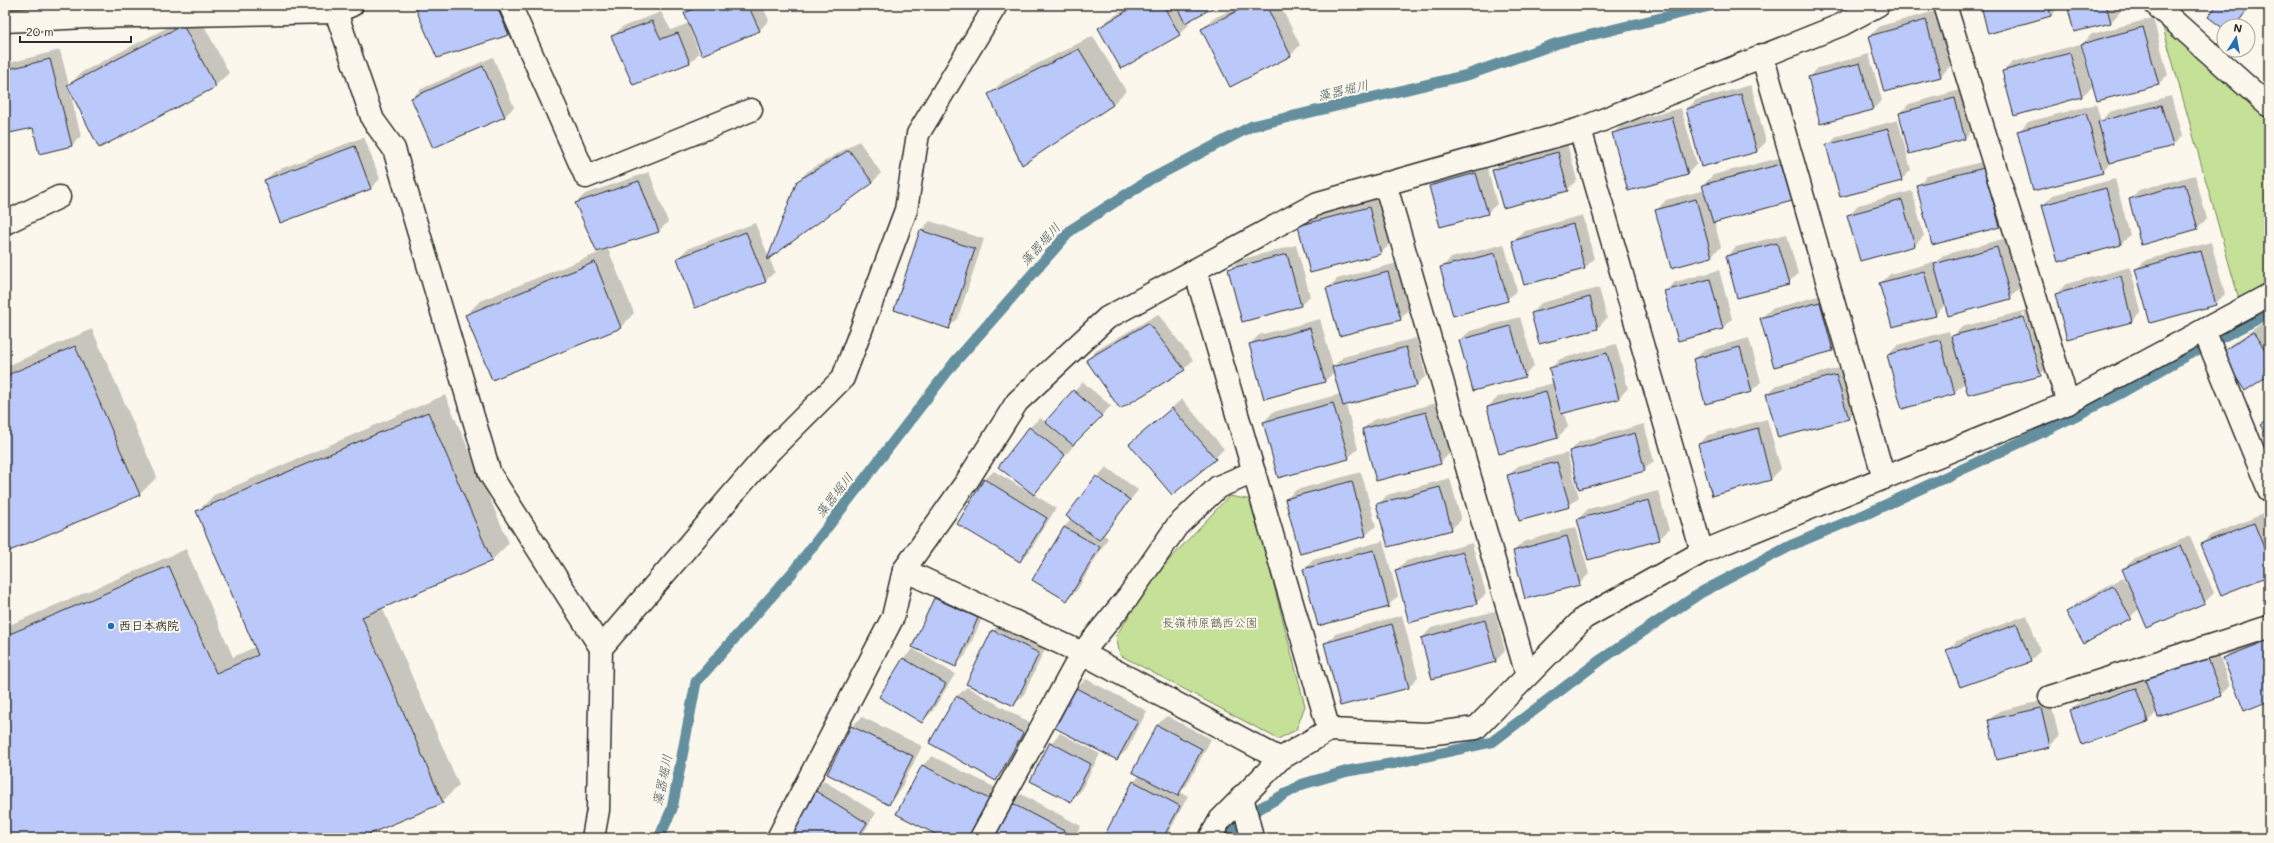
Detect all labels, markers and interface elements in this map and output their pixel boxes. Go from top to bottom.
scale bar [20,18,131,44]
north arrow [2216,18,2256,58]
text: N [2232,20,2244,36]
text: 20 m [26,23,54,39]
water label: 藻器堀川 [1316,75,1370,104]
water label: 藻器堀川 [1016,219,1063,269]
water label: 藻器堀川 [811,469,856,520]
park label: 長嶺柿原鶴西公園 [1162,614,1258,630]
place label: 西日本病院 [119,617,179,633]
marker: 西日本病院 [106,621,116,631]
water label: 藻器堀川 [648,753,675,807]

